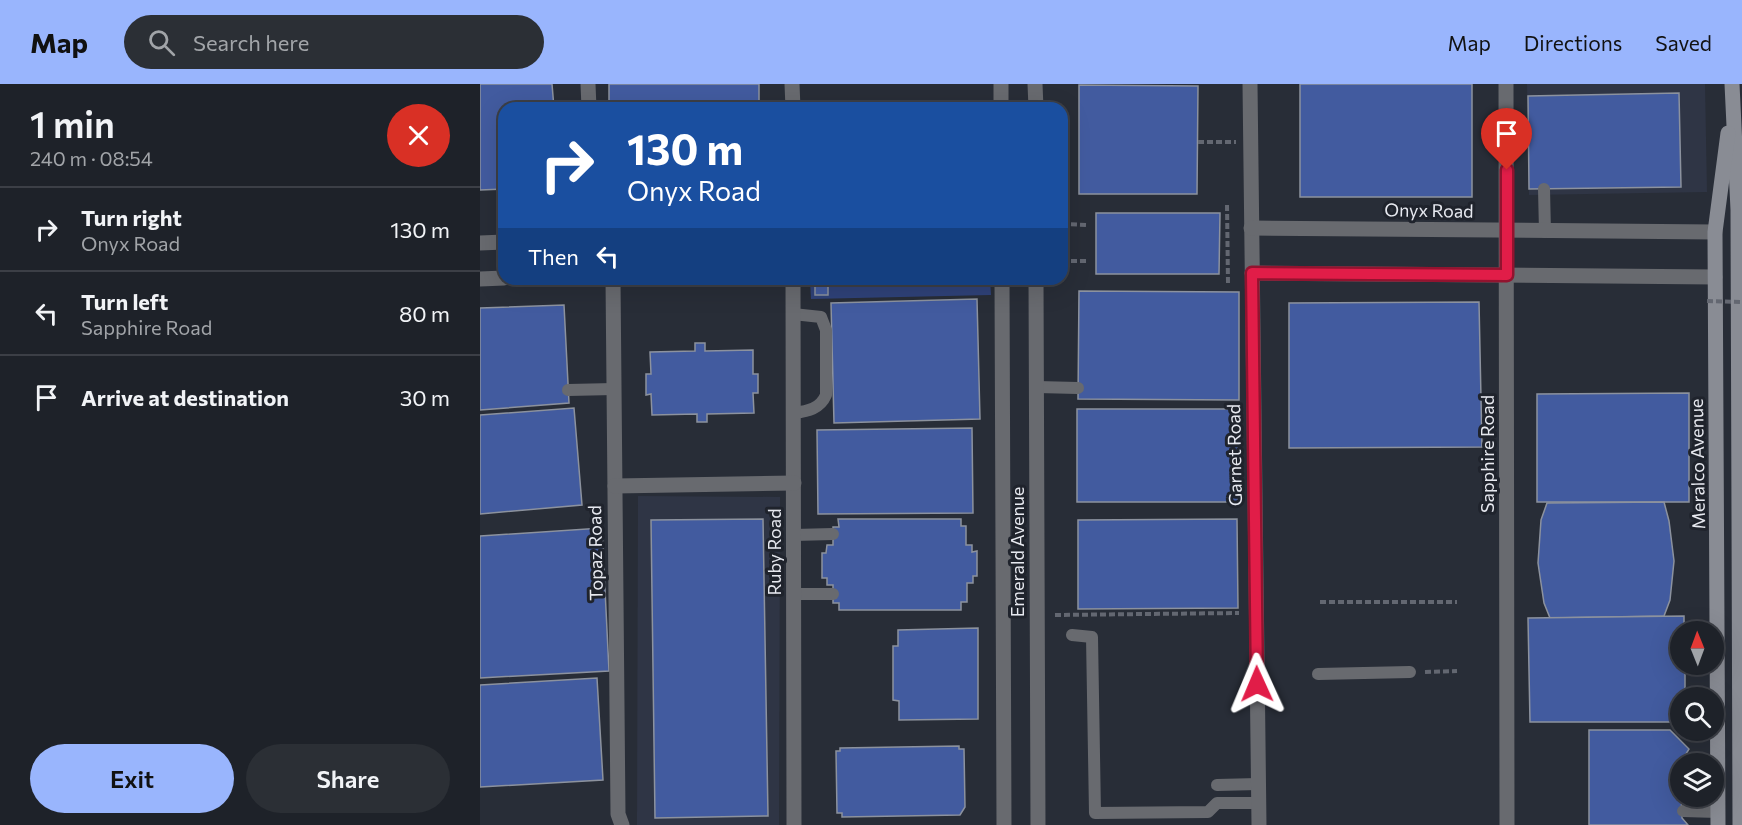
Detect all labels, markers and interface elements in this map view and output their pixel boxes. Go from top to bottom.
search box [124,15,544,69]
text: Map [30,25,88,59]
icon: search [145,26,178,59]
text: Search here [193,29,309,56]
text: Map [1448,30,1491,55]
text: Directions [1524,30,1622,55]
text: Saved [1655,30,1712,55]
text: 1 min [30,101,115,145]
button: close [387,104,450,167]
pin [1481,108,1532,170]
icon: arrive [1490,117,1523,150]
text: 130 m [627,122,743,174]
icon: right [528,126,606,204]
text: 240 m · 08:54 [30,146,153,170]
text: Onyx Road [627,174,761,207]
street label: Onyx Road [1384,198,1474,222]
text: Turn right [81,204,182,231]
icon: right [30,213,63,246]
text: 130 m [390,216,450,243]
text: Onyx Road [81,231,180,255]
icon: left [591,240,624,273]
text: Then [528,243,579,270]
text: Turn left [81,288,168,315]
icon: left [30,297,63,330]
text: 80 m [399,300,450,327]
text: Sapphire Road [81,315,212,339]
icon: arrive [30,381,63,414]
text: Arrive at destination [81,384,289,411]
text: 30 m [400,384,450,411]
street label: Sapphire Road [1476,395,1498,513]
street label: Meralco Avenue [1685,398,1709,530]
street label: Garnet Road [1222,404,1246,506]
street label: Emerald Avenue [1006,487,1028,617]
street label: Topaz Road [583,505,607,601]
street label: Ruby Road [763,508,785,596]
north arrow [1670,621,1724,675]
map controls [1670,621,1724,807]
position arrow [1225,652,1289,716]
button: search [1670,687,1724,741]
button: Exit [30,744,234,813]
button: Share [246,744,450,813]
button: layers [1670,753,1724,807]

